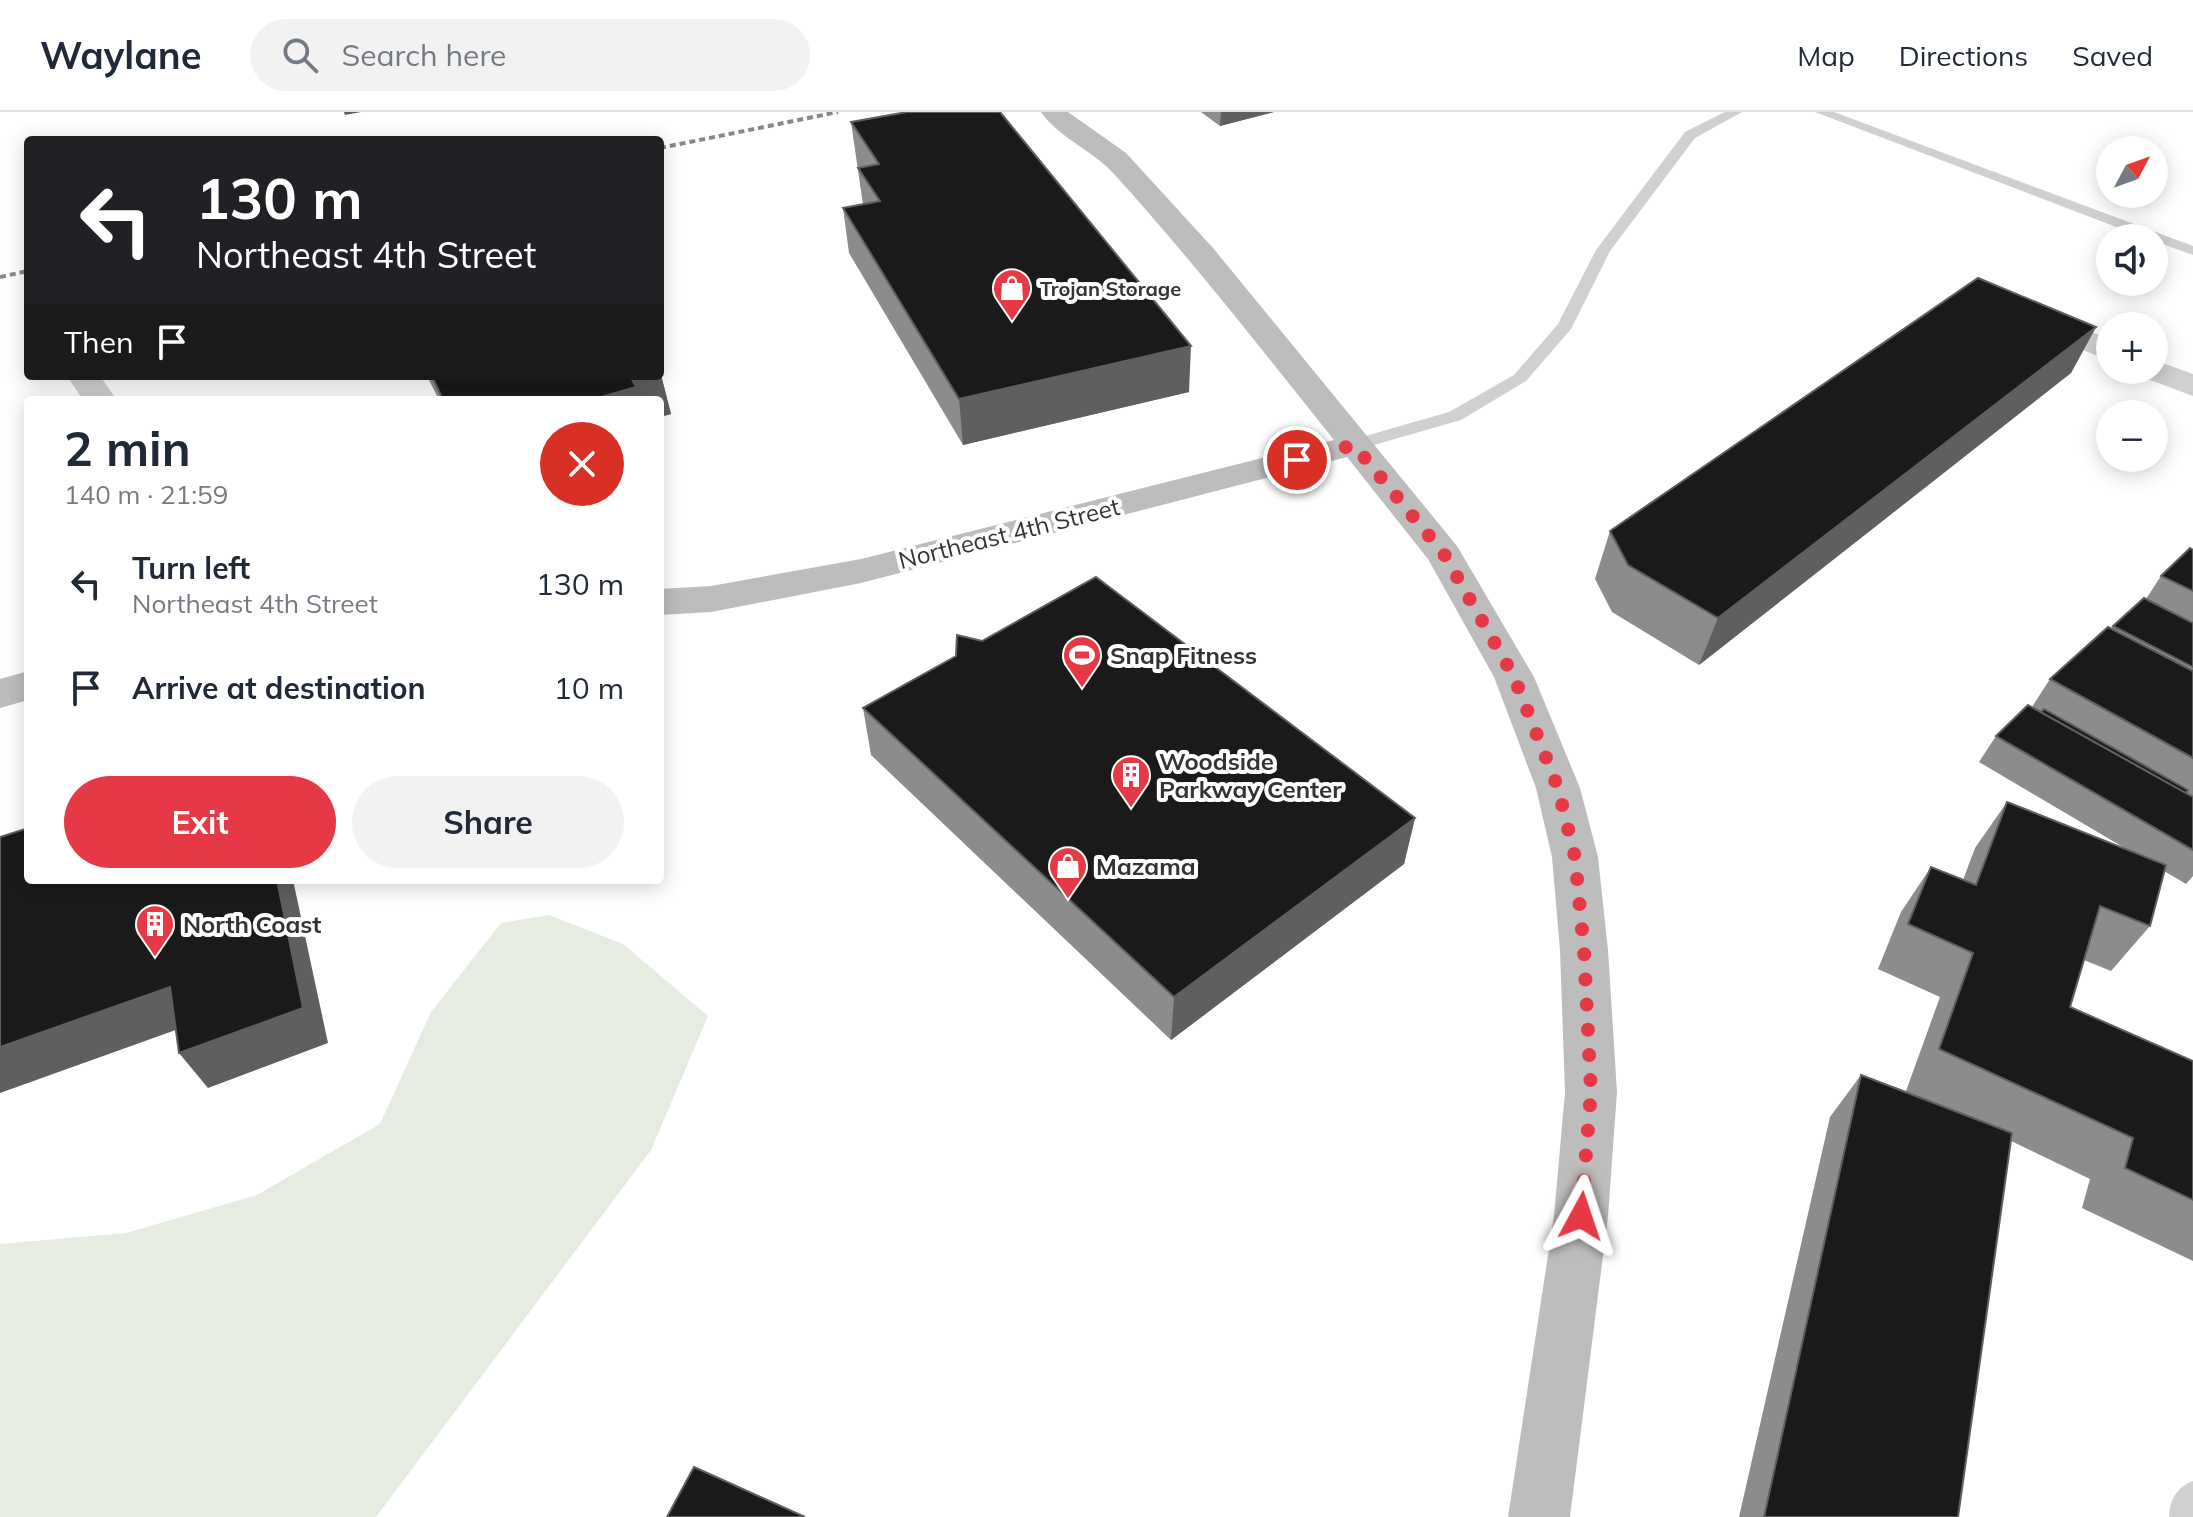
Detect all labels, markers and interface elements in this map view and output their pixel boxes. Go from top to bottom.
search box [250,19,810,91]
text: Waylane [40,31,202,79]
icon: search [278,33,322,77]
text: Search here [342,36,506,74]
text: Map [1797,38,1855,73]
text: Directions [1899,38,2028,73]
text: Saved [2072,38,2153,73]
north arrow [2096,136,2168,208]
map controls [2096,136,2168,472]
text: 130 m [196,163,363,233]
icon: left [64,168,168,272]
button: sound [2096,224,2168,296]
text: Northeast 4th Street [196,232,536,277]
shop icon: Trojan Storage [991,267,1033,322]
place label: Trojan Storage [1040,276,1181,301]
button: + [2096,312,2168,384]
icon: arrive [150,320,194,364]
text: Then [64,323,134,361]
button: − [2096,400,2168,472]
text: 2 min [64,418,191,478]
button: close [540,422,624,506]
pin [1263,426,1331,494]
icon: arrive [1275,438,1319,482]
text: 140 m · 21:59 [64,478,228,511]
street label: Northeast 4th Street [895,491,1123,575]
text: Turn left [132,549,250,587]
icon: left [64,562,108,606]
text: 130 m [536,565,624,603]
text: Northeast 4th Street [132,587,378,620]
sports icon: Snap Fitness [1061,634,1103,689]
place label: Snap Fitness [1110,640,1257,670]
icon: arrive [64,666,108,710]
text: Arrive at destination [132,669,426,707]
text: 10 m [554,669,624,707]
place label: Woodside Parkway Center [1159,746,1342,804]
building icon: Woodside Parkway Center [1110,754,1152,809]
button: Exit [64,776,336,868]
button: Share [352,776,624,868]
shop icon: Mazama [1047,845,1089,900]
place label: Mazama [1096,851,1196,881]
building icon: North Coast [134,903,176,958]
place label: North Coast [183,909,321,939]
position arrow [1539,1174,1623,1258]

